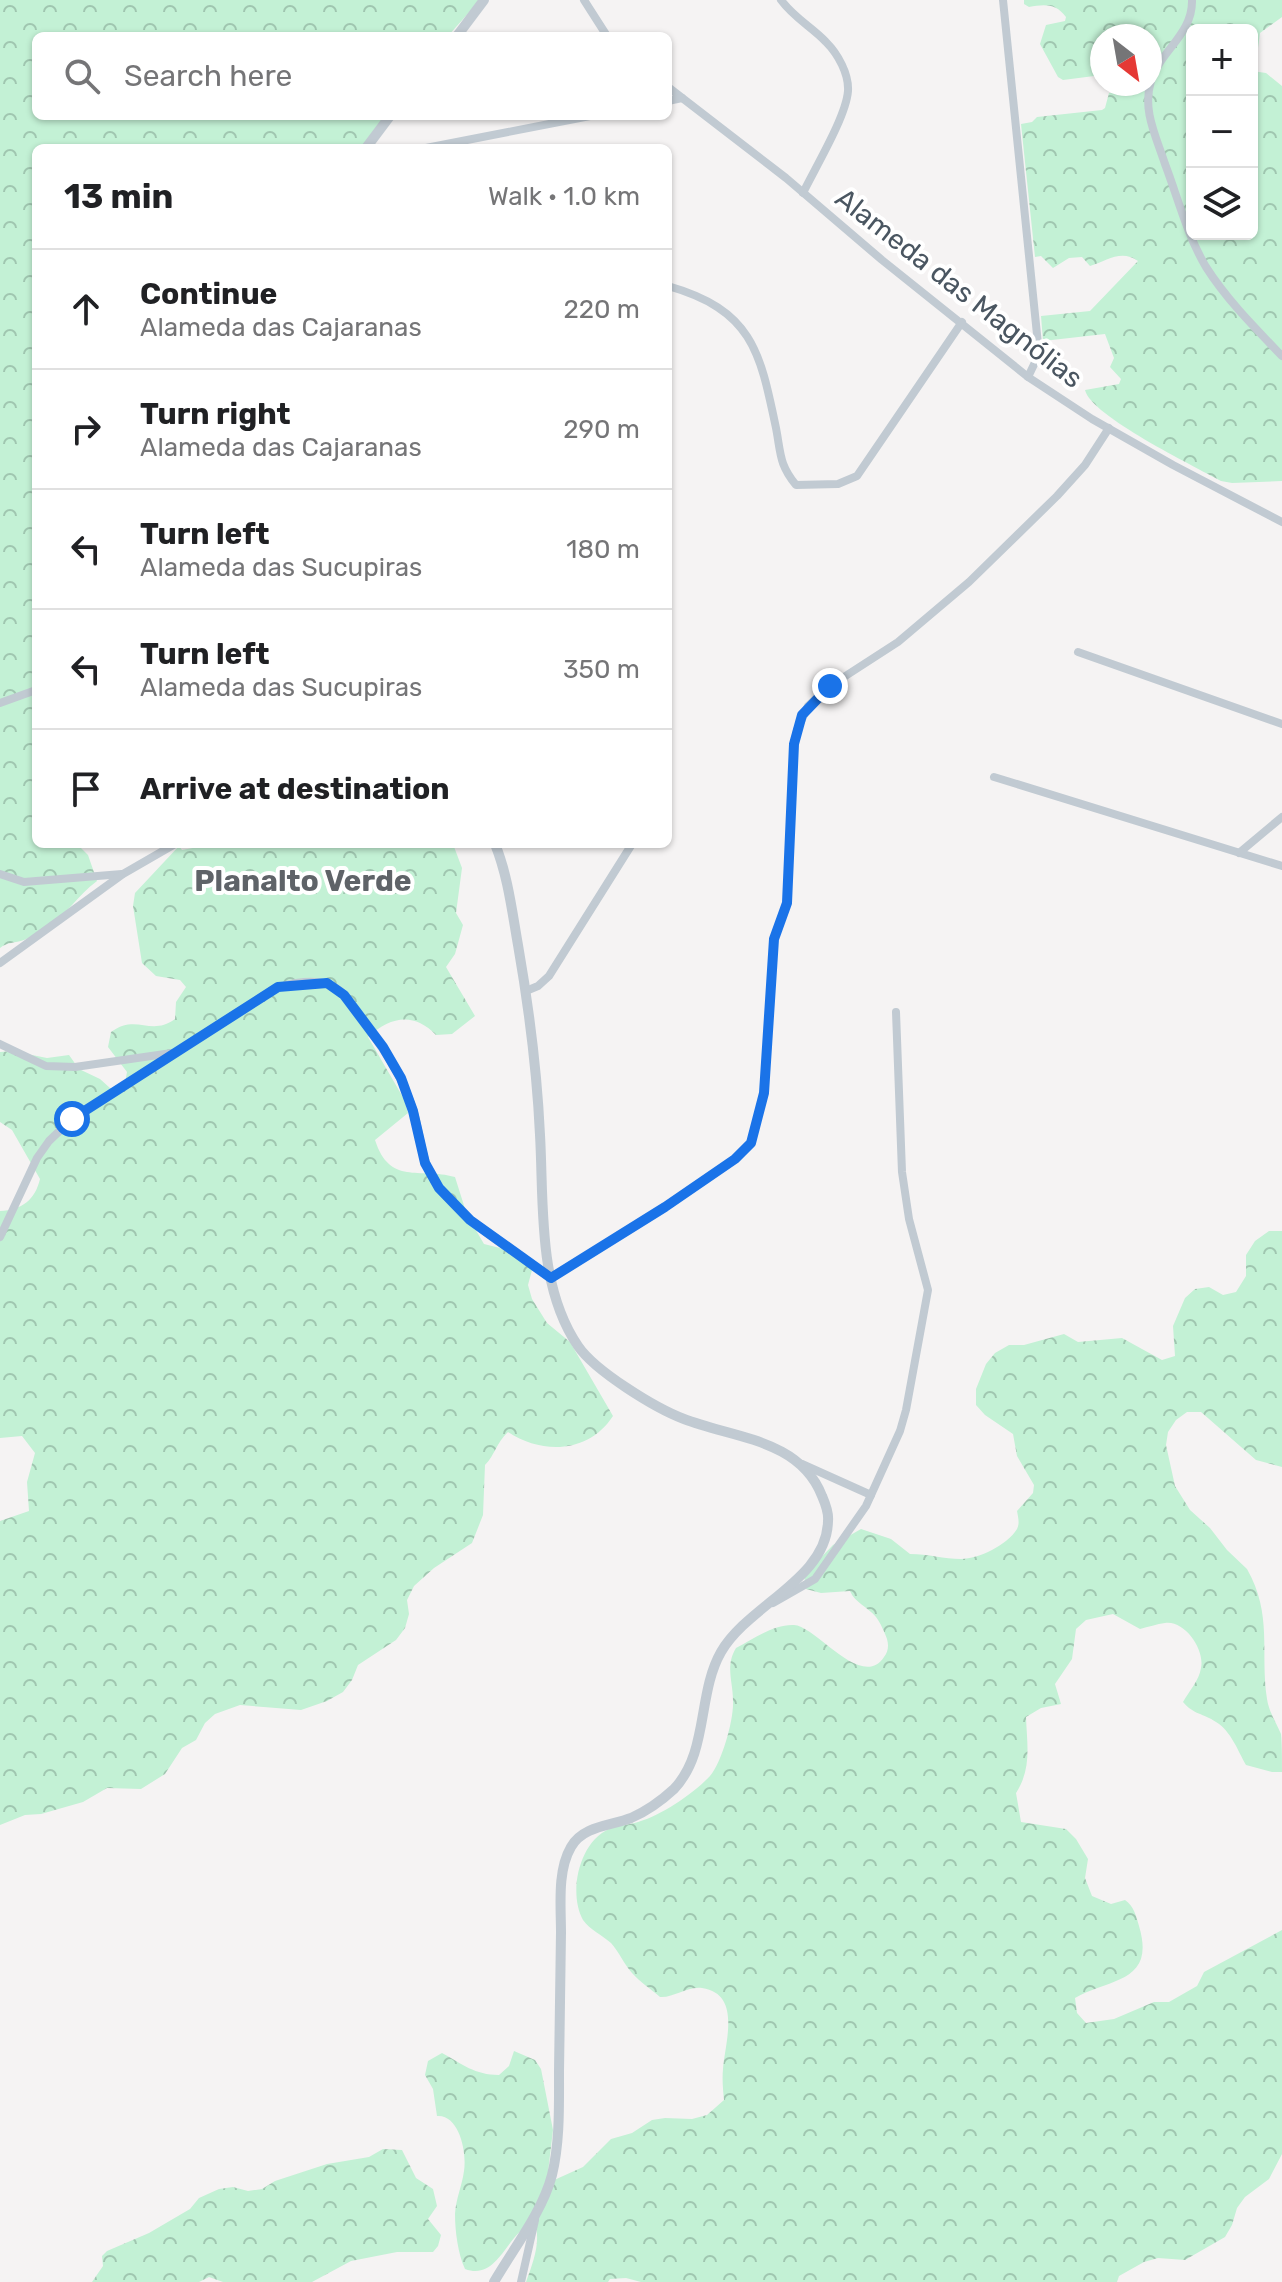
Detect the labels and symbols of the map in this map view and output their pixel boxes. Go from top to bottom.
north arrow [1090,24,1162,96]
street label: Alameda das Magnólias [829,181,1089,395]
route end [812,668,848,704]
district label: Planalto Verde [194,863,412,899]
route start [54,1101,90,1137]

